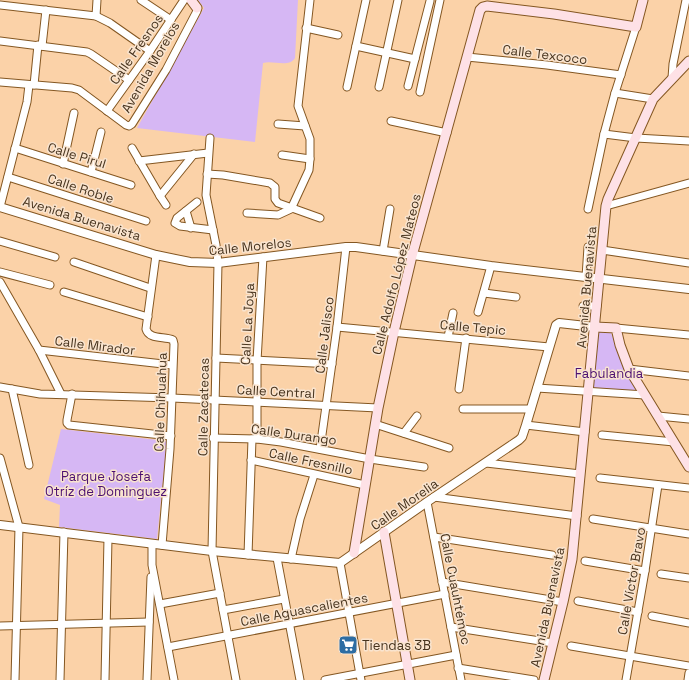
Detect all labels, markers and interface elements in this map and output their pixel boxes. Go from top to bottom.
street label: Calle Fresnos [106,11,167,88]
street label: Avenida Morelos [117,19,183,116]
street label: Calle Texcoco [502,41,588,68]
street label: Calle Pirul [46,139,108,172]
street label: Calle Roble [46,170,116,207]
street label: Avenida Buenavista [21,192,143,245]
street label: Calle Adolfo López Mateos [368,192,425,356]
street label: Avenida Buenavista [573,225,600,349]
street label: Calle Morelos [208,234,292,259]
street label: Calle La Joya [237,282,258,365]
street label: Calle Jalisco [311,296,338,374]
street label: Calle Tepic [439,316,507,339]
street label: Calle Mirador [54,332,136,359]
street label: Calle Chihuahua [150,352,171,452]
street label: Calle Zacatecas [194,358,213,456]
park label: Fabulandia [575,365,644,382]
street label: Calle Central [236,381,316,402]
street label: Calle Durango [250,420,338,449]
street label: Calle Fresnillo [268,444,354,479]
park label: Parque Josefa Otríz de Dominguez [45,468,167,500]
street label: Calle Morelia [367,475,442,534]
street label: Calle Víctor Bravo [614,526,649,636]
street label: Calle Cuauhtémoc [436,532,475,646]
street label: Avenida Buenavista [526,545,569,669]
street label: Calle Aguascalientes [239,589,369,630]
supermarket icon: Tiendas 3B [337,634,359,656]
place label: Tiendas 3B [362,637,431,654]

